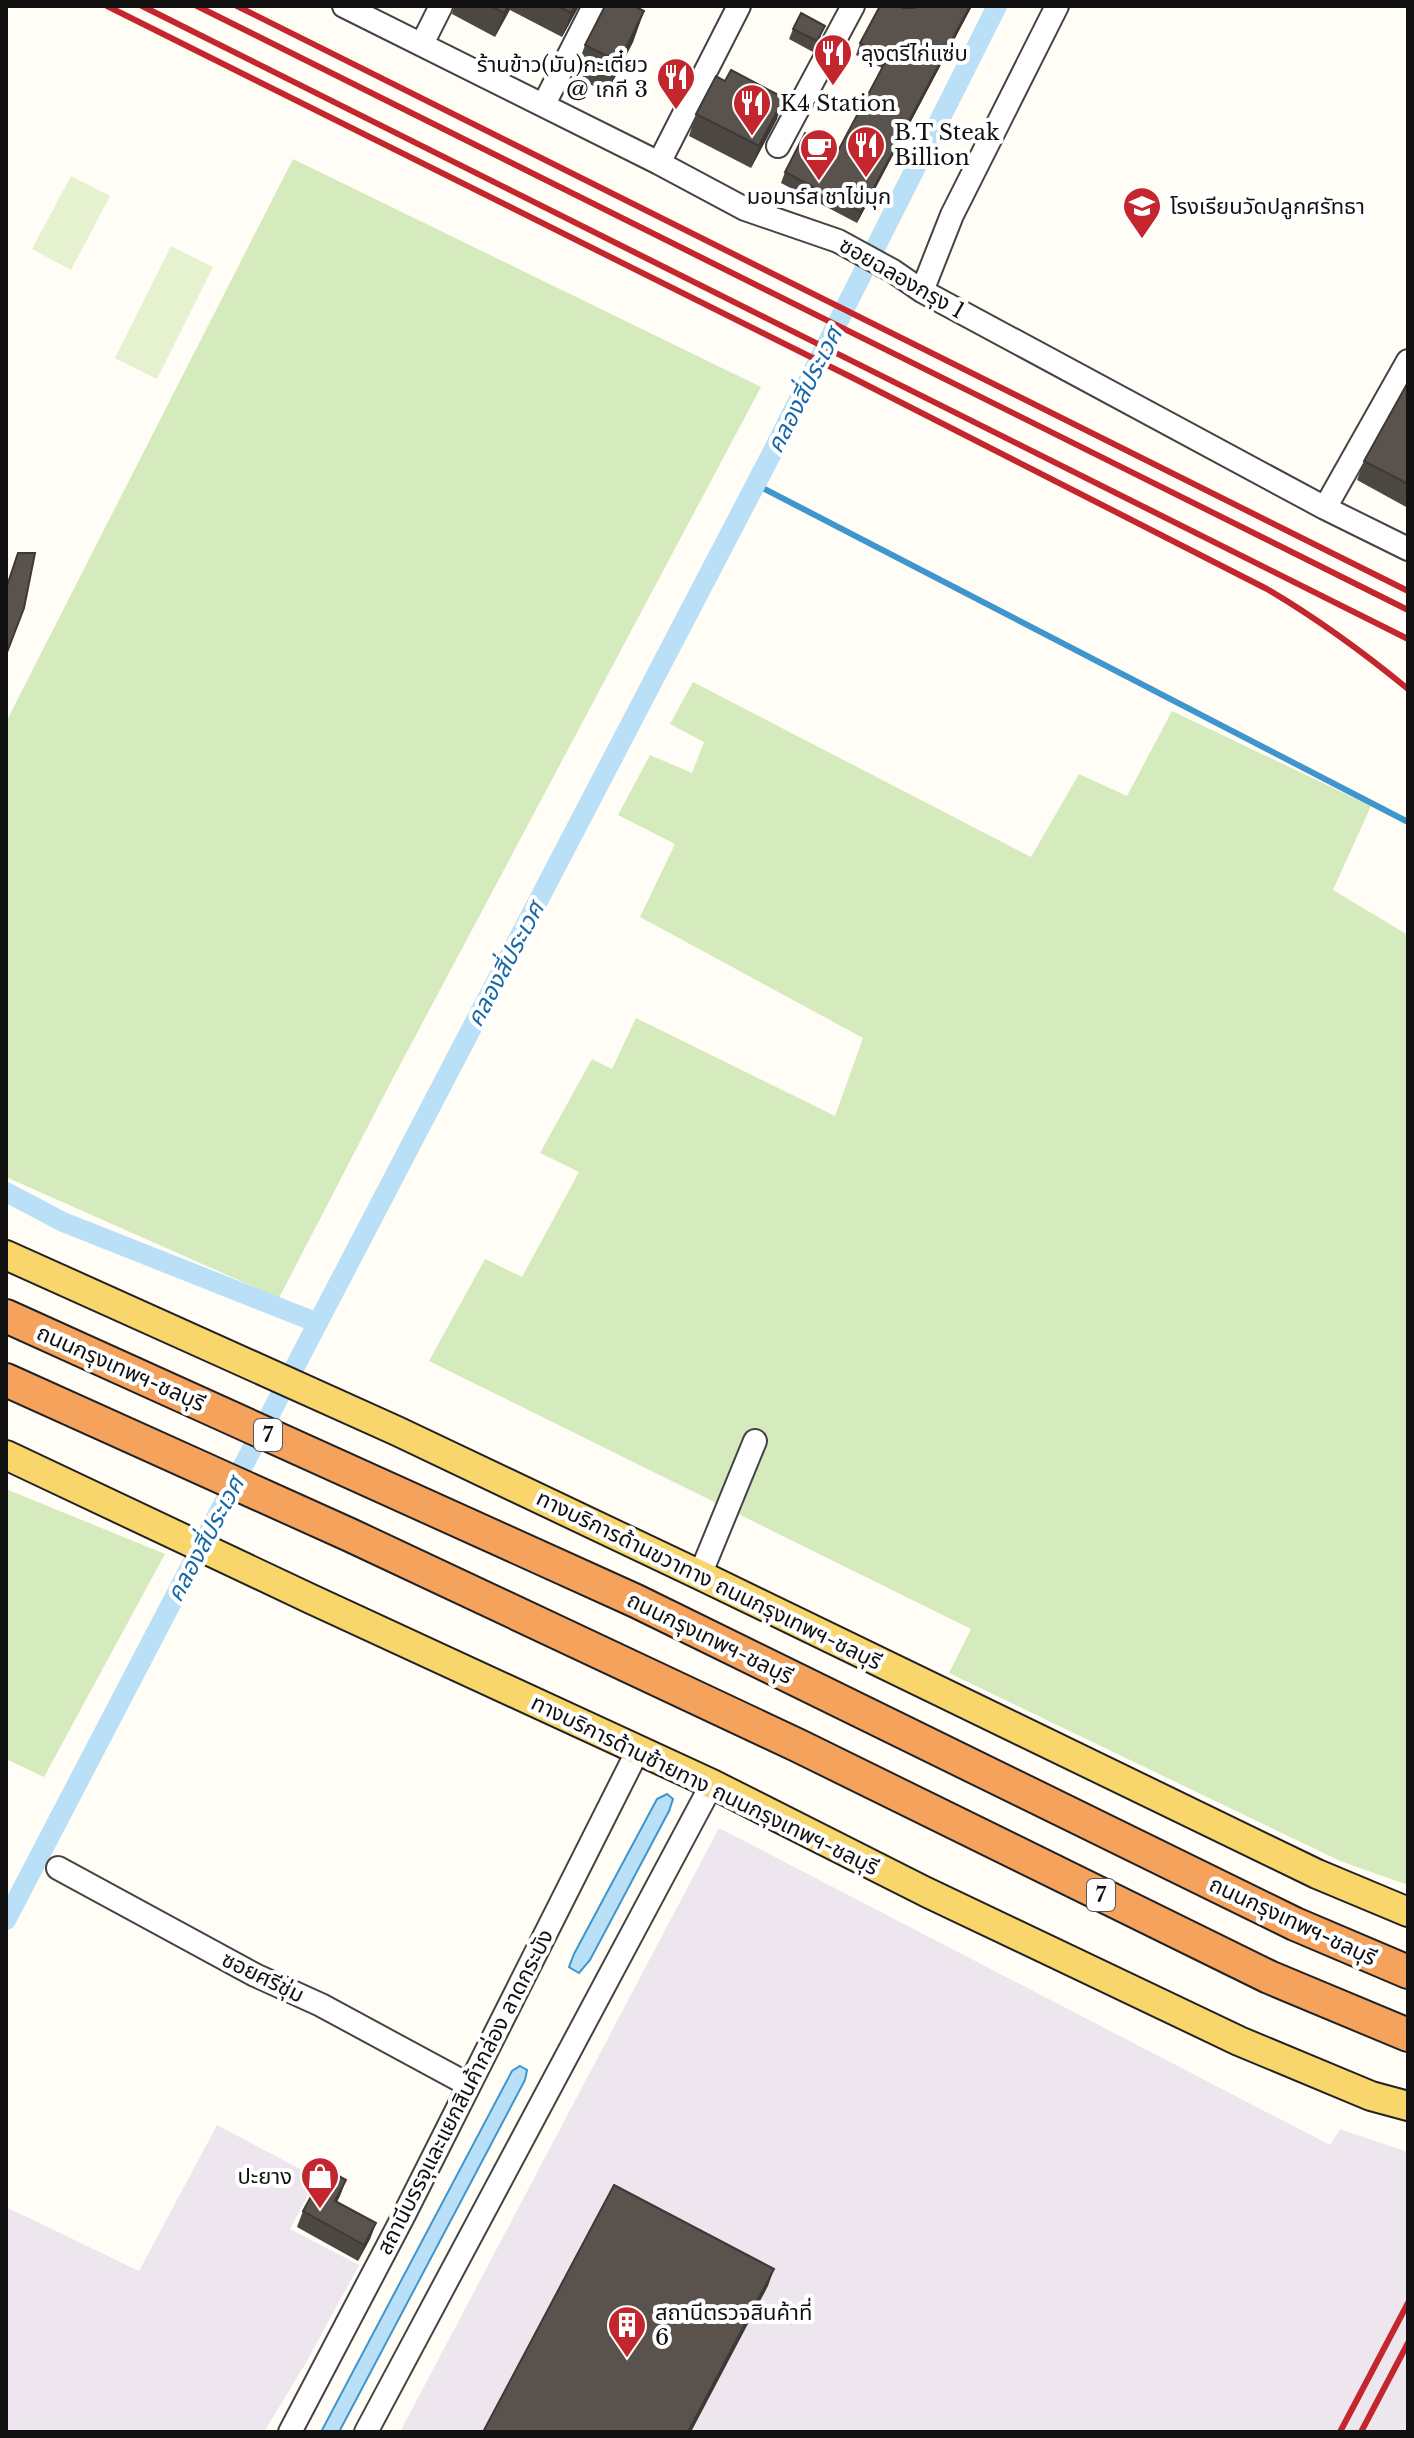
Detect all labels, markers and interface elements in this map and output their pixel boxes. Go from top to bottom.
restaurant icon: ลุงตรีไก่แซ่บ [812,32,854,87]
place label: ลุงตรีไก่แซ่บ [861,40,968,67]
place label: ร้านข้าว(มัน)กะเตี๋ยว @ เกกี 3 [477,49,648,103]
restaurant icon: ร้านข้าว(มัน)กะเตี๋ยว @ เกกี 3 [655,56,697,111]
restaurant icon: K4 Station [731,82,773,137]
place label: K4 Station [780,90,896,117]
place label: B.T Steak Billion [894,119,1000,171]
restaurant icon: B.T Steak Billion [845,124,887,179]
cafe icon: มอมาร์ส ชาไข่มุก [798,127,840,182]
place label: มอมาร์ส ชาไข่มุก [747,183,891,210]
school or university icon: โรงเรียนวัดปลูกศรัทธา [1121,185,1163,240]
place label: โรงเรียนวัดปลูกศรัทธา [1170,193,1365,220]
street label: ซอยฉลองกรุง 1 [835,231,969,325]
water label: คลองสี่ประเวศ [758,319,849,458]
water label: คลองสี่ประเวศ [458,893,551,1031]
street label: ถนนกรุงเทพฯ-ชลบุรี [33,1319,209,1417]
road number: 7 [254,1419,282,1451]
water label: คลองสี่ประเวศ [158,1468,251,1606]
street label: ทางบริการด้านขวาทาง ถนนกรุงเทพฯ-ชลบุรี [532,1485,886,1675]
street label: ถนนกรุงเทพฯ-ชลบุรี [623,1586,797,1690]
street label: ทางบริการด้านซ้ายทาง ถนนกรุงเทพฯ-ชลบุรี [527,1689,883,1881]
street label: ถนนกรุงเทพฯ-ชลบุรี [1205,1870,1381,1972]
road number: 7 [1087,1879,1115,1911]
street label: สถานีบรรจุและแยกสินค้ากล่อง ลาดกระบัง [371,1925,559,2259]
street label: ซอยศรีชุ่ม [217,1946,309,2008]
shop icon: ปะยาง [299,2155,341,2210]
place label: ปะยาง [237,2163,292,2190]
place label: สถานีตรวจสินค้าที่ 6 [655,2297,812,2351]
building icon: สถานีตรวจสินค้าที่ 6 [606,2304,648,2359]

